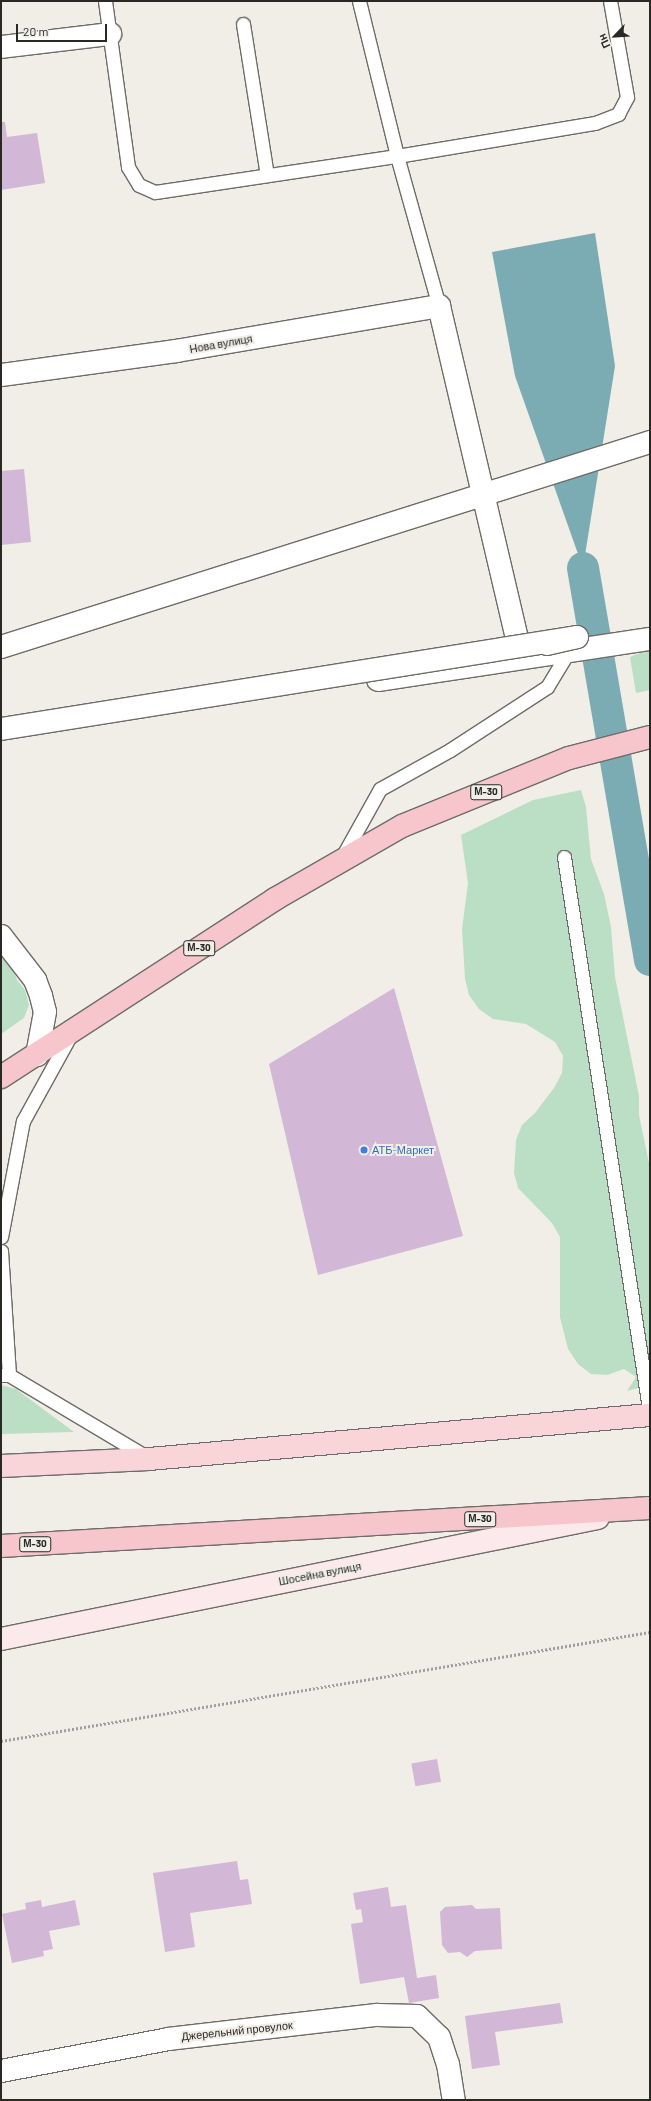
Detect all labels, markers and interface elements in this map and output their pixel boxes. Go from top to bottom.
scale bar [18,16,109,42]
north arrow [595,16,635,56]
text: 20 m [23,24,49,38]
text: Пн [595,32,613,51]
street label: Нова вулиця [188,332,254,356]
road number: М-30 [470,784,502,800]
road number: М-30 [183,940,215,956]
place label: АТБ-Маркет [372,1143,434,1157]
marker: АТБ-Маркет [359,1145,369,1155]
road number: М-30 [464,1511,496,1527]
road number: М-30 [19,1536,51,1552]
street label: Шосейна вулиця [277,1560,363,1588]
street label: Джерельний провулок [181,2019,293,2043]

